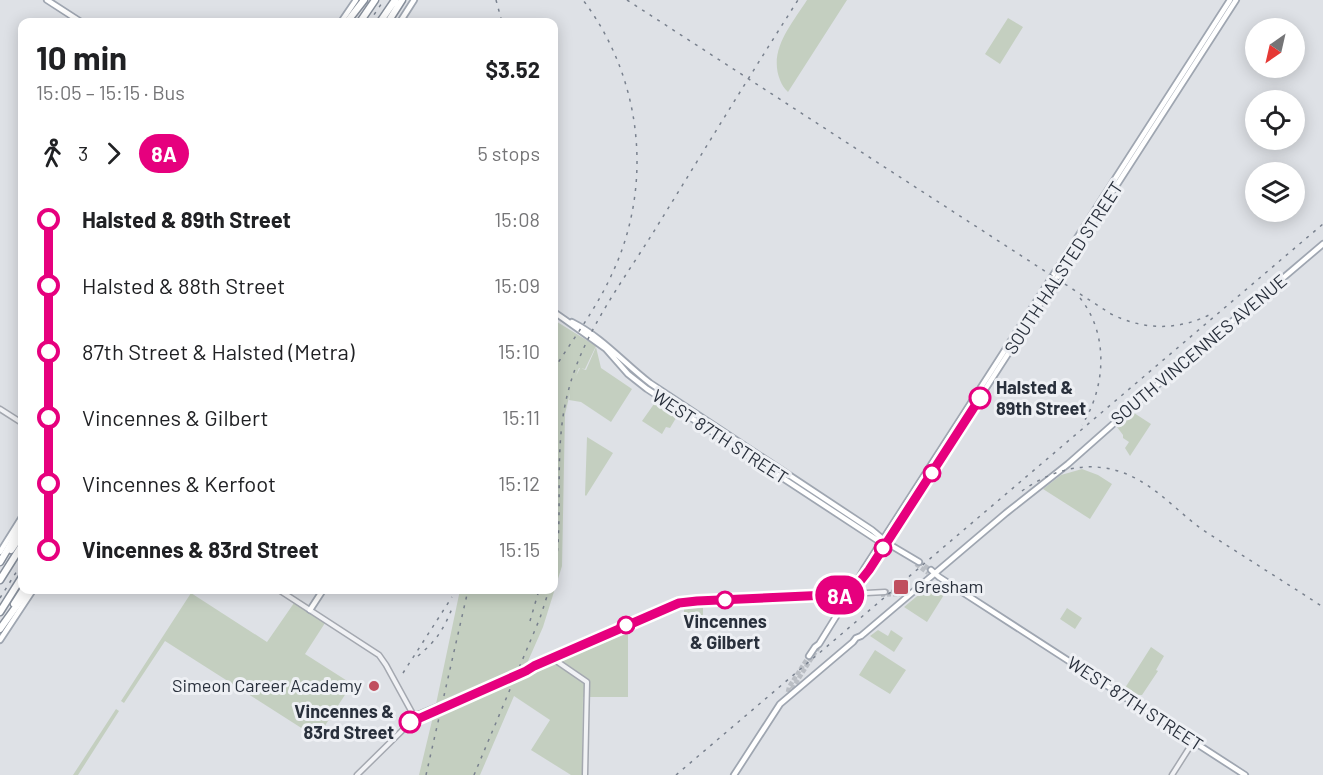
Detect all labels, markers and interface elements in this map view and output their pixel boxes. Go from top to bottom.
north arrow [1245,18,1305,78]
map controls [1245,18,1305,222]
text: 10 min [36,37,127,77]
text: $3.52 [485,56,540,82]
text: 15:05 – 15:15 · Bus [36,80,185,104]
button: locate [1245,90,1305,150]
icon: walk [36,137,69,170]
icon: forward [97,137,130,170]
text: 3 [78,141,88,165]
text: 8A [151,141,177,166]
text: 5 stops [478,141,540,165]
button: layers [1245,162,1305,222]
street label: SOUTH HALSTED STREET [999,177,1127,358]
text: Halsted & 89th Street [82,206,291,232]
text: 15:08 [494,207,540,231]
street label: SOUTH VINCENNES AVENUE [1106,269,1291,429]
text: Halsted & 88th Street [82,272,285,298]
text: 15:09 [494,273,540,297]
text: 87th Street & Halsted (Metra) [82,338,355,364]
text: 15:10 [498,339,540,363]
place label: Halsted & 89th Street [996,376,1086,419]
street label: WEST 87TH STREET [649,384,793,488]
marker: Halsted & 89th Street [969,387,991,409]
text: Vincennes & Gilbert [82,404,268,430]
text: 15:11 [502,405,540,429]
unlabelled marker [923,464,941,482]
text: Vincennes & Kerfoot [82,470,276,496]
text: 15:12 [498,471,540,495]
text: Vincennes & 83rd Street [82,536,319,562]
text: 15:15 [499,537,540,561]
unlabelled marker [874,539,892,557]
place label: Gresham [914,575,983,597]
line badge: 8A [813,576,867,614]
marker: Gresham [892,578,910,596]
text: 8A [827,583,853,608]
marker: Vincennes & Gilbert [716,591,734,609]
place label: Vincennes & Gilbert [683,610,767,653]
unlabelled marker [617,616,635,634]
street label: WEST 87TH STREET [1064,651,1208,755]
place label: Simeon Career Academy [172,674,362,696]
marker: Simeon Career Academy [367,679,381,693]
place label: Vincennes & 83rd Street [294,700,394,743]
marker: Vincennes & 83rd Street [399,711,421,733]

